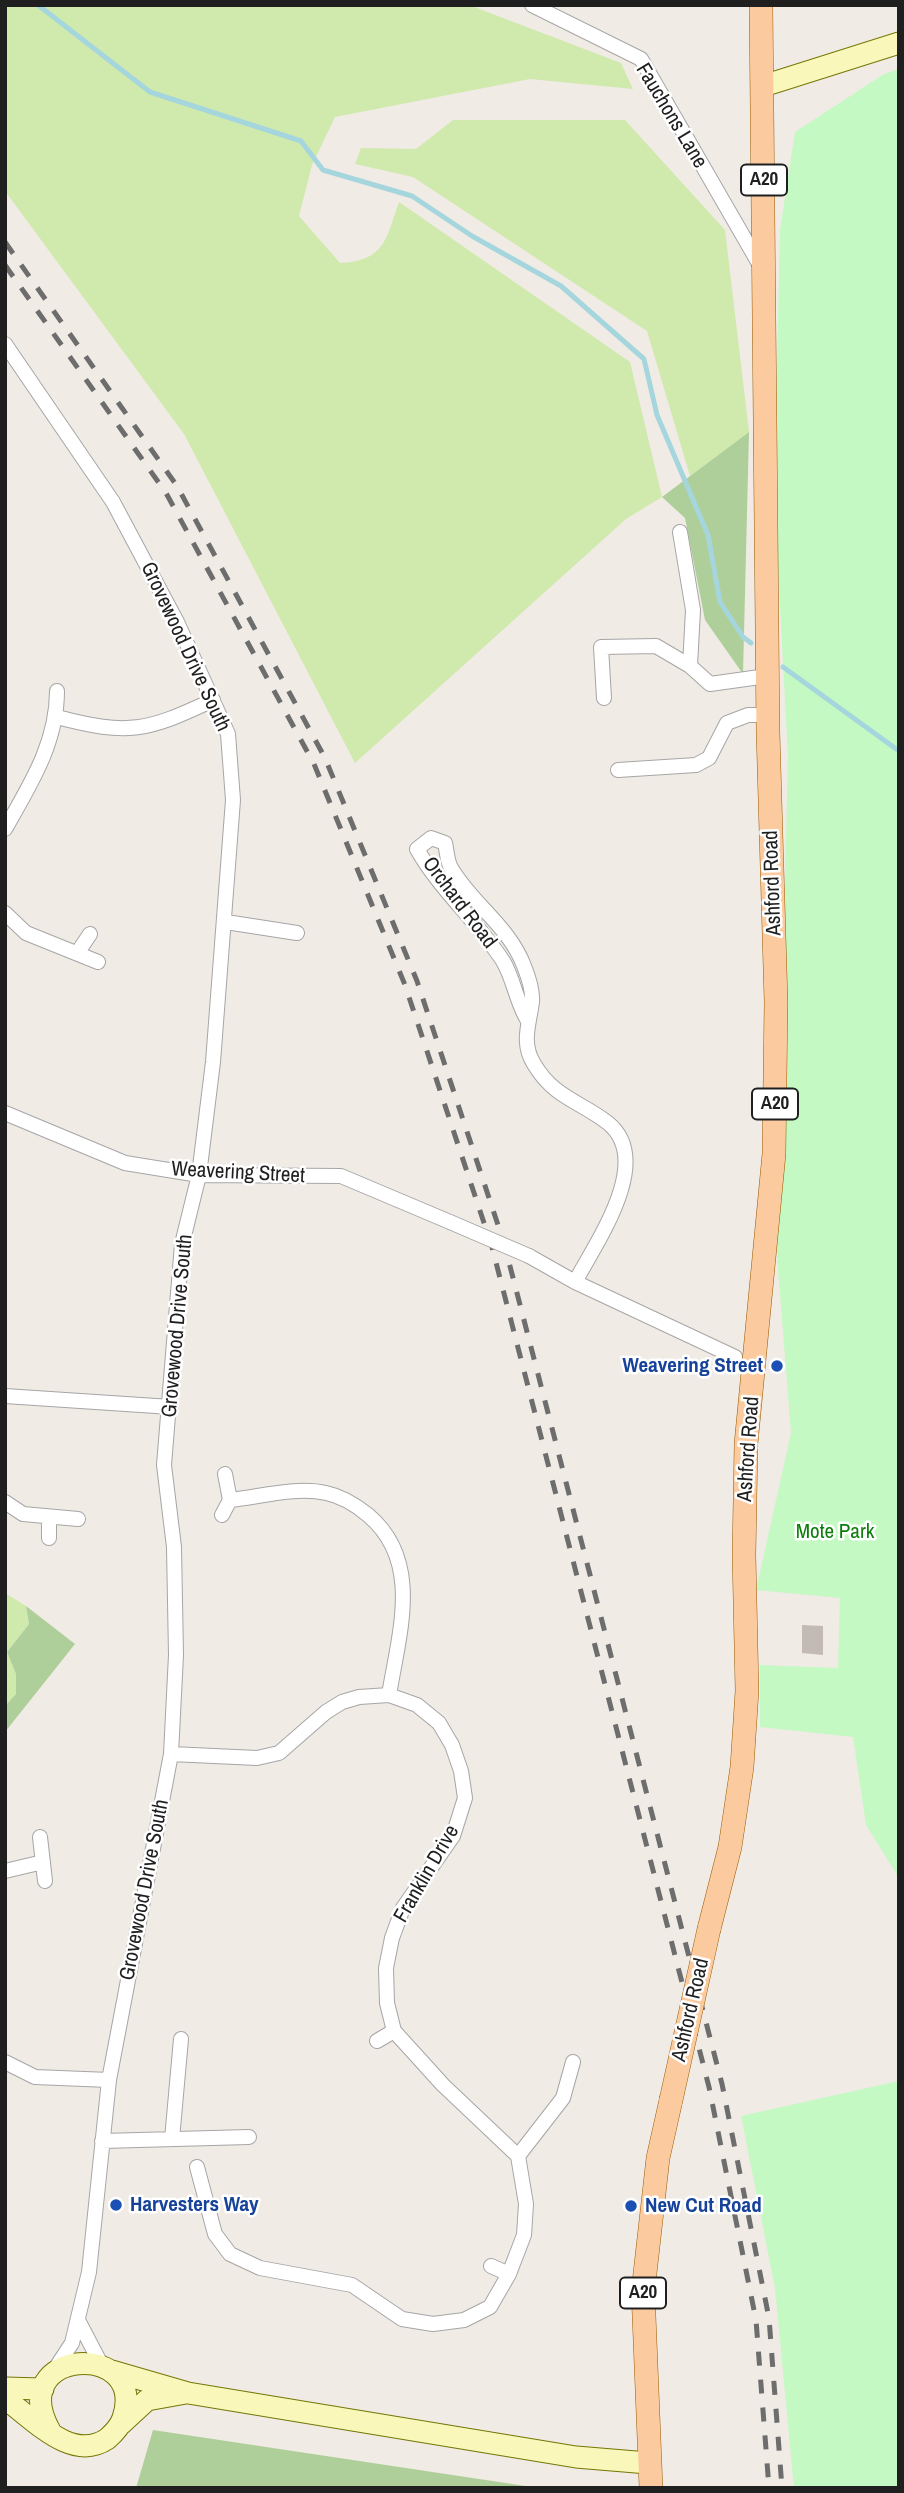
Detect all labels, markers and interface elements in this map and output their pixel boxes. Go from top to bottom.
street label: Fauchons Lane [630,59,712,173]
road number: A20 [741,164,787,196]
street label: Grovewood Drive South [135,558,235,736]
street label: Ashford Road [759,830,787,936]
street label: Orchard Road [416,852,502,954]
road number: A20 [752,1088,798,1120]
street label: Weavering Street [171,1157,305,1189]
street label: Grovewood Drive South [157,1233,199,1419]
place label: Weavering Street [623,1353,763,1379]
marker: Weavering Street [769,1358,785,1374]
street label: Ashford Road [733,1396,765,1502]
park label: Mote Park [796,1519,874,1545]
street label: Grovewood Drive South [115,1797,175,1983]
street label: Franklin Drive [389,1821,465,1927]
street label: Ashford Road [667,1956,715,2064]
place label: Harvesters Way [130,2192,259,2218]
place label: New Cut Road [645,2193,762,2219]
marker: Harvesters Way [108,2197,124,2213]
marker: New Cut Road [623,2198,639,2214]
road number: A20 [620,2278,666,2308]

